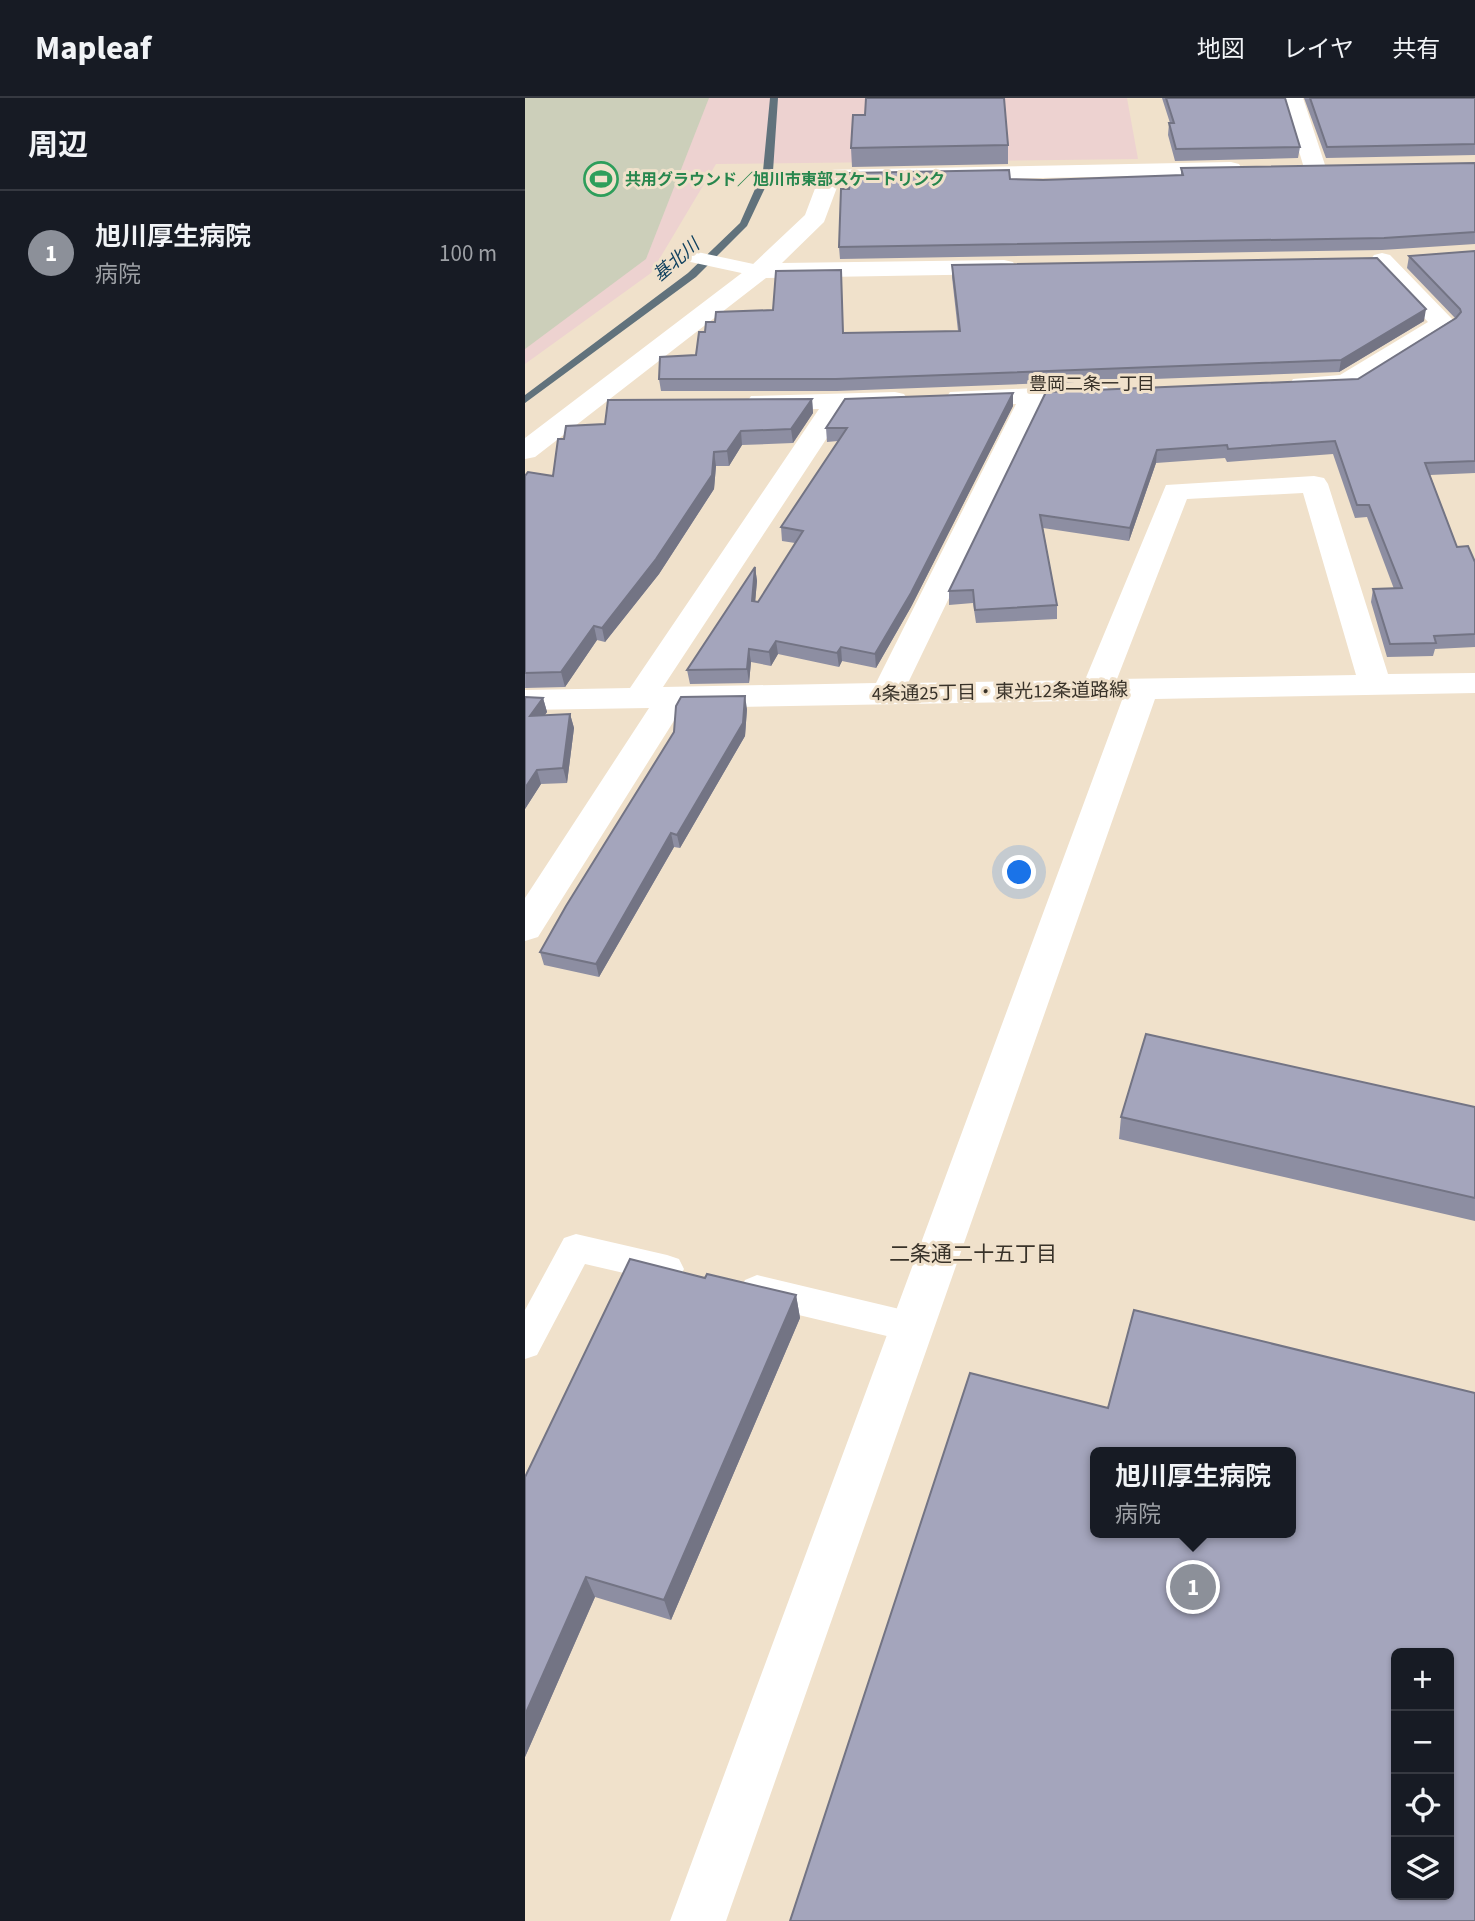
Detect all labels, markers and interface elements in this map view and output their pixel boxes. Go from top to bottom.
text: Mapleaf [35,25,151,72]
text: 地図 [1197,32,1245,67]
text: レイヤ [1283,32,1354,67]
text: 共有 [1392,32,1440,67]
text: 周辺 [28,124,88,167]
sports icon: 共用グラウンド／旭川市東部スケートリンク [582,160,620,198]
place label: 共用グラウンド／旭川市東部スケートリンク [625,169,945,191]
text: 旭川厚生病院 [95,218,251,255]
water label: 基北川 [648,232,706,288]
text: 1 [45,237,57,270]
text: 100 m [439,237,497,270]
text: 病院 [95,258,141,291]
district label: 豊岡二条一丁目 [1029,372,1155,397]
street label: 4条通25丁目・東光12条道路線 [872,677,1128,708]
your location [1002,855,1036,889]
district label: 二条通二十五丁目 [889,1239,1057,1269]
popup [1090,1447,1296,1538]
text: 旭川厚生病院 [1115,1458,1271,1495]
text: 病院 [1115,1498,1161,1531]
pin: 1 [1170,1561,1216,1613]
map controls [1391,1648,1454,1900]
button: + [1391,1648,1454,1711]
button: − [1391,1711,1454,1774]
button: locate [1391,1774,1454,1837]
button: layers [1391,1837,1454,1900]

